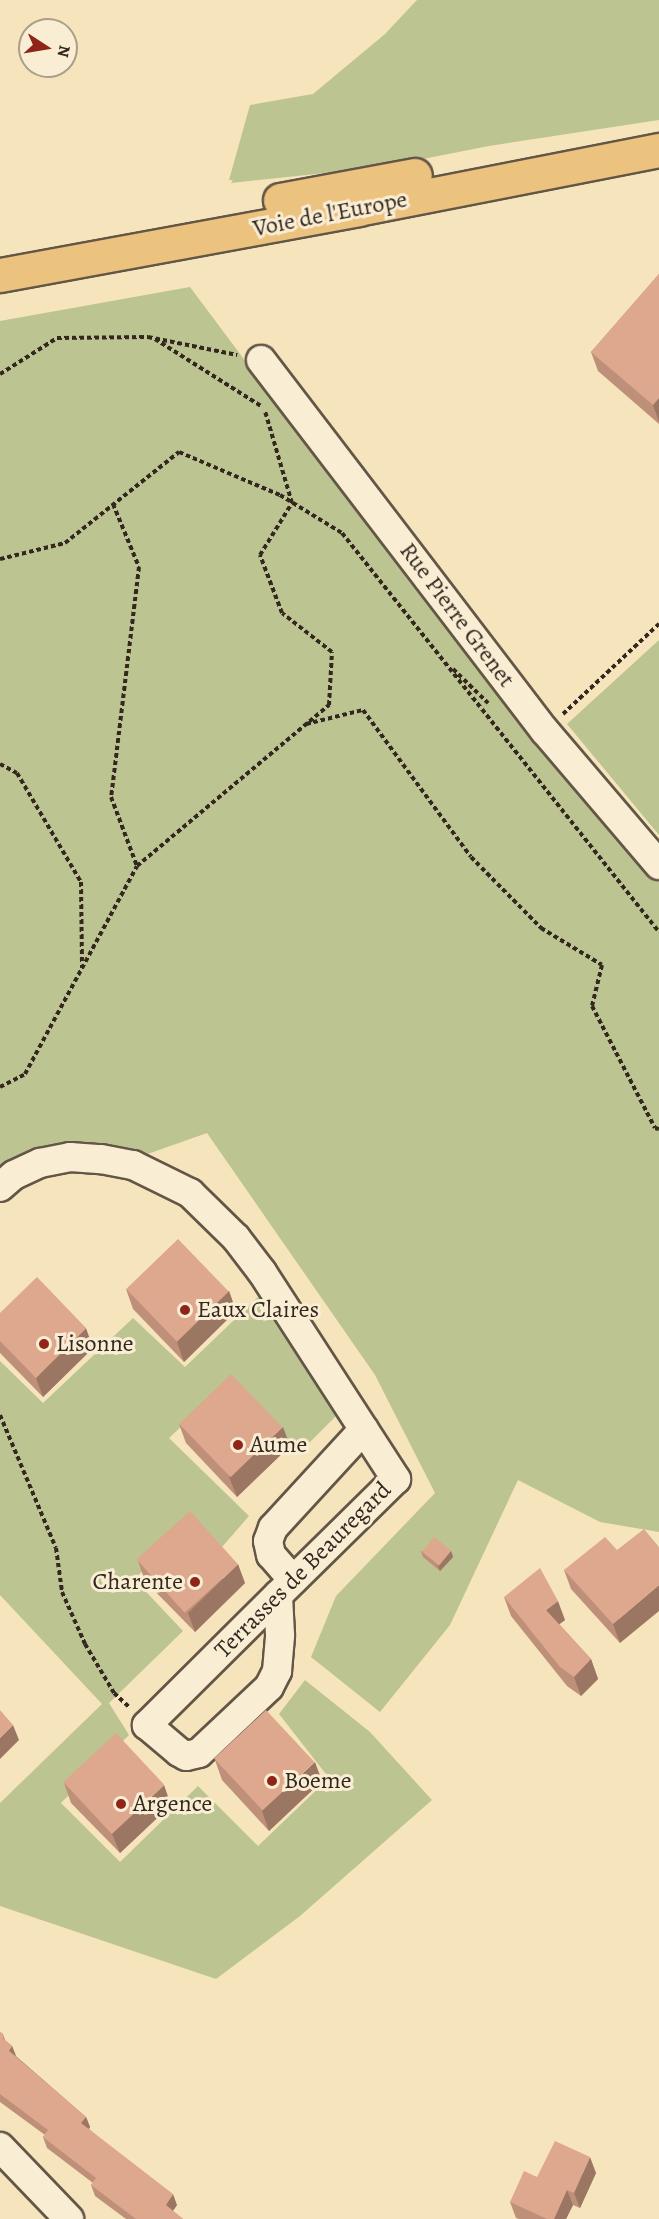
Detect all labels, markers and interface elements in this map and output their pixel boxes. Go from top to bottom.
north arrow [18,18,78,78]
text: N [52,43,76,59]
street label: Voie de l'Europe [250,185,410,243]
street label: Rue Pierre Grenet [393,537,521,693]
place label: Eaux Claires [197,1296,319,1324]
marker: Eaux Claires [178,1303,192,1317]
place label: Lisonne [56,1330,134,1358]
marker: Lisonne [37,1337,51,1351]
place label: Aume [250,1431,307,1459]
marker: Aume [231,1438,245,1452]
street label: Terrasses de Beauregard [209,1476,397,1664]
place label: Charente [92,1568,183,1596]
marker: Charente [188,1575,202,1589]
place label: Boeme [284,1767,352,1795]
marker: Boeme [265,1774,279,1788]
place label: Argence [133,1790,212,1818]
marker: Argence [114,1797,128,1811]

